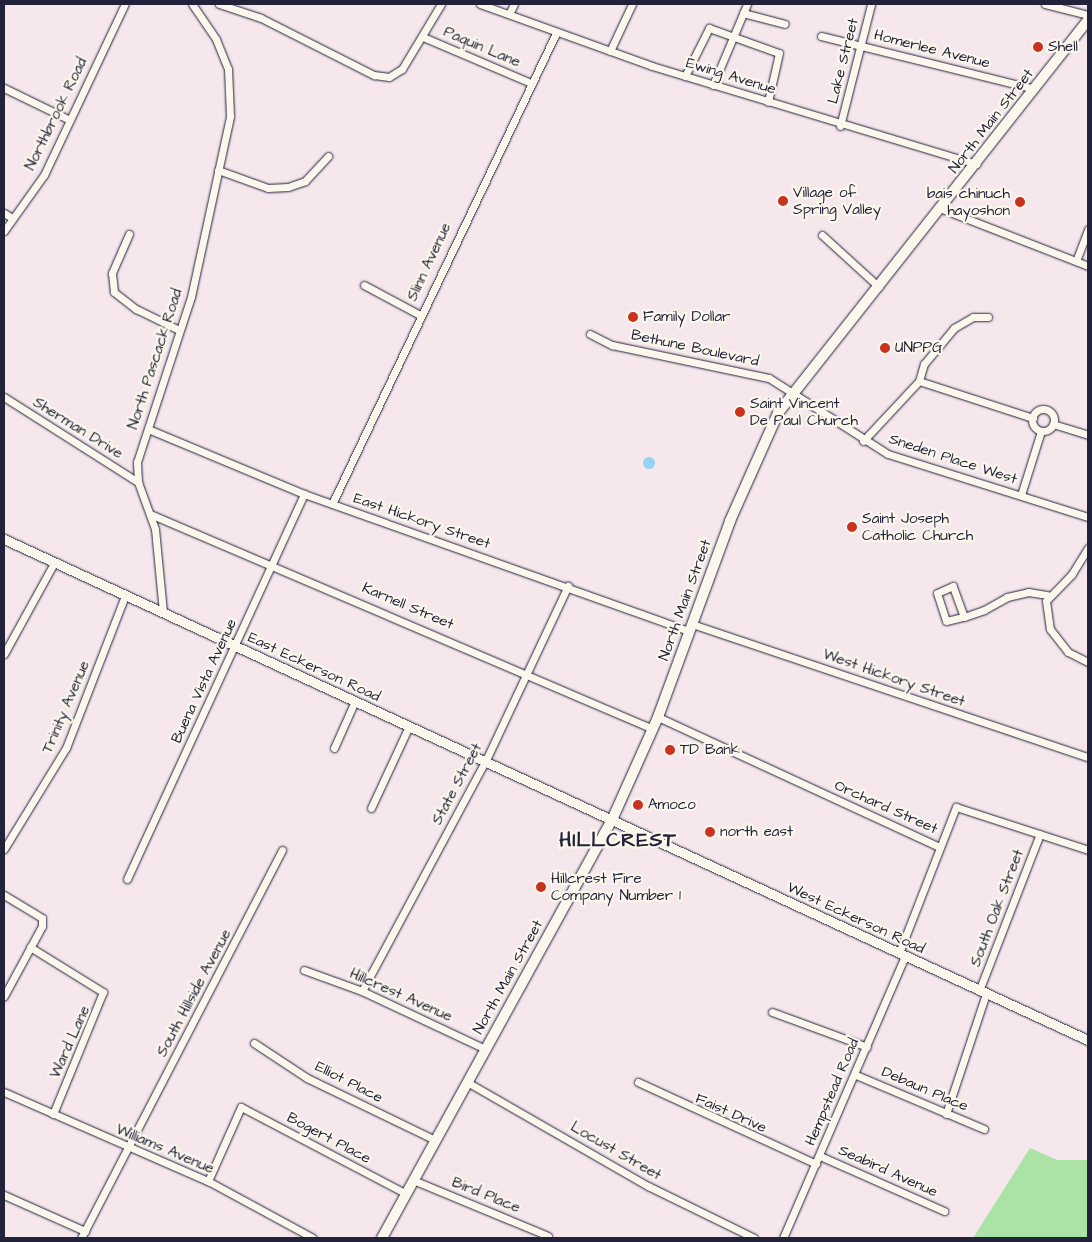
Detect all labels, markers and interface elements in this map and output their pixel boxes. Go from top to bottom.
street label: Lake Street [824,16,862,106]
street label: Paquin Lane [441,23,523,71]
street label: Homerlee Avenue [872,26,992,72]
place label: Shell [1048,38,1078,56]
marker: Shell [1032,41,1044,53]
street label: Ewing Avenue [684,54,778,98]
street label: Northbrook Road [21,55,91,173]
street label: North Main Street [945,65,1037,177]
place label: Village of Spring Valley [793,183,881,218]
place label: bais chinuch hayoshon [927,184,1010,219]
marker: Village of Spring Valley [777,195,789,207]
marker: bais chinuch hayoshon [1014,196,1026,208]
street label: Slinn Avenue [403,220,455,304]
street label: North Pascack Road [124,286,186,432]
place label: Family Dollar [643,308,730,326]
marker: Family Dollar [627,311,639,323]
street label: Bethune Boulevard [630,326,760,370]
place label: UNPPG [895,339,942,357]
marker: UNPPG [879,342,891,354]
street label: Sherman Drive [30,393,126,463]
place label: Saint Vincent De Paul Church [750,394,858,429]
marker: Saint Vincent De Paul Church [734,406,746,418]
street label: Sneden Place West [887,430,1019,488]
street label: East Hickory Street [351,489,493,553]
place label: Saint Joseph Catholic Church [862,509,973,544]
marker: Saint Joseph Catholic Church [846,521,858,533]
street label: North Main Street [655,537,715,663]
street label: Karnell Street [360,579,456,633]
street label: Buena Vista Avenue [167,616,241,746]
street label: East Eckerson Road [245,628,383,706]
street label: West Hickory Street [821,645,967,711]
street label: Trinity Avenue [38,658,94,756]
street label: State Street [428,740,486,828]
place label: TD Bank [680,741,740,759]
marker: TD Bank [664,744,676,756]
street label: Orchard Street [832,776,940,838]
place label: Amoco [648,796,696,814]
marker: Amoco [632,799,644,811]
place label: north east [720,823,793,841]
marker: north east [704,826,716,838]
district label: HILLCREST [558,828,678,852]
street label: South Oak Street [966,847,1028,969]
place label: Hillcrest Fire Company Number 1 [551,869,681,904]
street label: West Eckerson Road [784,878,928,958]
marker: Hillcrest Fire Company Number 1 [535,881,547,893]
street label: North Main Street [469,917,547,1037]
street label: South Hillside Avenue [153,926,235,1060]
street label: Hillcrest Avenue [347,964,455,1026]
street label: Ward Lane [46,1003,94,1081]
street label: Hempstead Road [801,1036,863,1148]
street label: Elliot Place [312,1057,386,1107]
street label: Debaun Place [879,1063,971,1115]
street label: Faist Drive [693,1089,769,1137]
street label: Bogert Place [284,1108,374,1168]
street label: Locust Street [567,1118,665,1184]
street label: Williams Avenue [113,1120,217,1178]
street label: Seabird Avenue [836,1141,940,1201]
street label: Bird Place [449,1173,523,1217]

